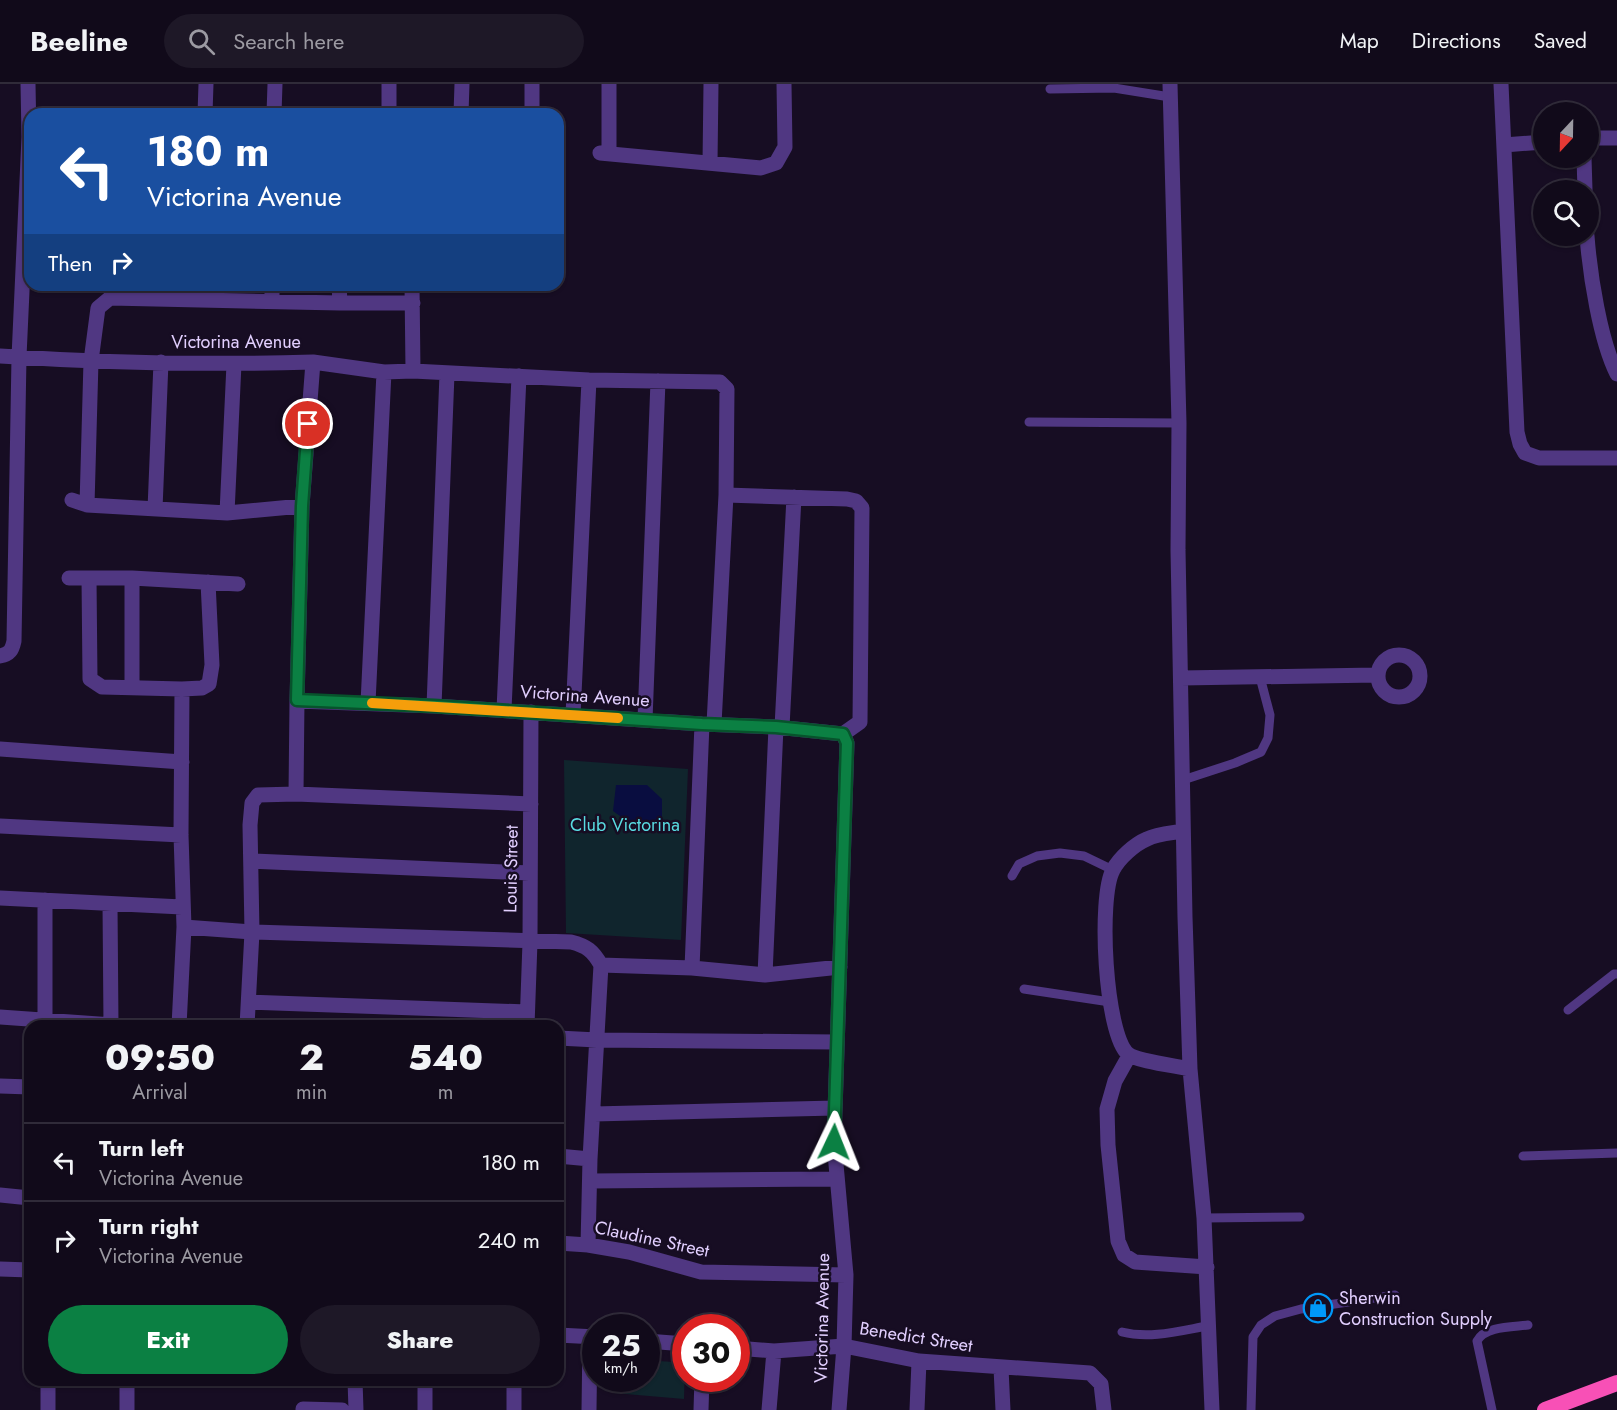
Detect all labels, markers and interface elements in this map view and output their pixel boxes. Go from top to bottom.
search box [164,14,584,68]
text: Beeline [30,21,128,62]
icon: search [185,25,218,58]
text: Search here [233,25,344,57]
text: Map [1340,26,1379,56]
text: Directions [1412,26,1501,56]
text: Saved [1534,26,1587,56]
north arrow [1533,102,1599,168]
map controls [1533,102,1599,246]
text: 180 m [147,121,270,182]
icon: left [48,132,126,210]
text: Victorina Avenue [147,177,342,216]
button: search [1533,180,1599,246]
icon: right [105,246,138,279]
text: Then [48,247,93,279]
street label: Victorina Avenue [171,329,301,355]
pin [282,398,333,449]
icon: arrive [291,407,324,440]
street label: Victorina Avenue [519,679,651,713]
park label: Club Victorina [570,812,680,838]
street label: Louis Street [497,824,525,913]
text: 09:50 [105,1031,215,1083]
text: 2 [299,1031,324,1083]
text: 540 [408,1031,483,1083]
text: Arrival [132,1078,188,1107]
text: min [296,1078,327,1107]
text: m [438,1078,453,1107]
position arrow [802,1110,866,1174]
text: Turn left [99,1132,184,1164]
icon: left [48,1146,81,1179]
text: 180 m [481,1146,540,1178]
text: Victorina Avenue [99,1164,243,1193]
text: Turn right [99,1210,199,1242]
street label: Claudine Street [592,1214,712,1264]
icon: right [48,1224,81,1257]
text: 240 m [478,1224,540,1256]
text: Victorina Avenue [99,1242,243,1271]
street label: Victorina Avenue [808,1253,836,1383]
place label: Sherwin Construction Supply [1339,1285,1492,1332]
shop icon: Sherwin Construction Supply [1302,1292,1334,1324]
button: Exit [48,1305,288,1374]
button: Share [300,1305,540,1374]
speed limit sign: 30 [672,1314,750,1392]
street label: Benedict Street [858,1315,975,1359]
text: 25 [601,1324,641,1367]
text: km/h [604,1357,638,1379]

